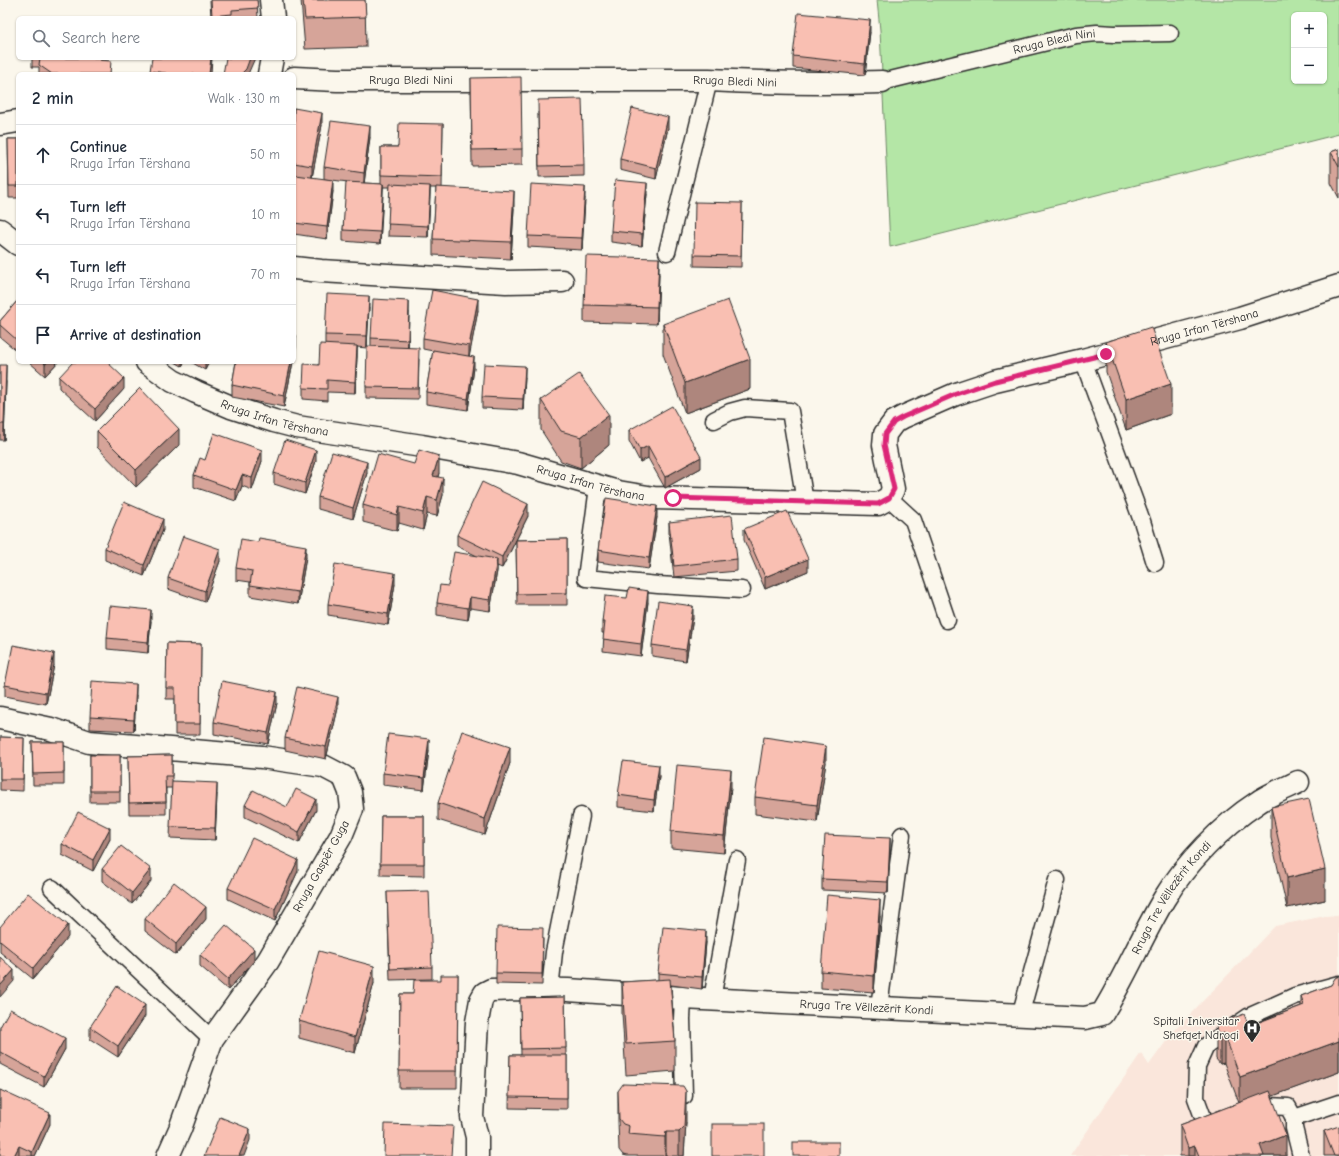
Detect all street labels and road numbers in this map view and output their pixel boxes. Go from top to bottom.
street label: Rruga Bledi Nini [1012,26,1096,57]
street label: Rruga Bledi Nini [369,73,453,87]
street label: Rruga Bledi Nini [693,73,777,90]
street label: Rruga Irfan Tërshana [1149,306,1260,349]
street label: Rruga Irfan Tërshana [219,396,330,439]
street label: Rruga Irfan Tërshana [535,462,646,503]
street label: Rruga Gaspër Guga [290,818,352,914]
street label: Rruga Tre Vëllezërit Kondi [1129,838,1214,957]
street label: Rruga Tre Vëllezërit Kondi [799,997,934,1017]

